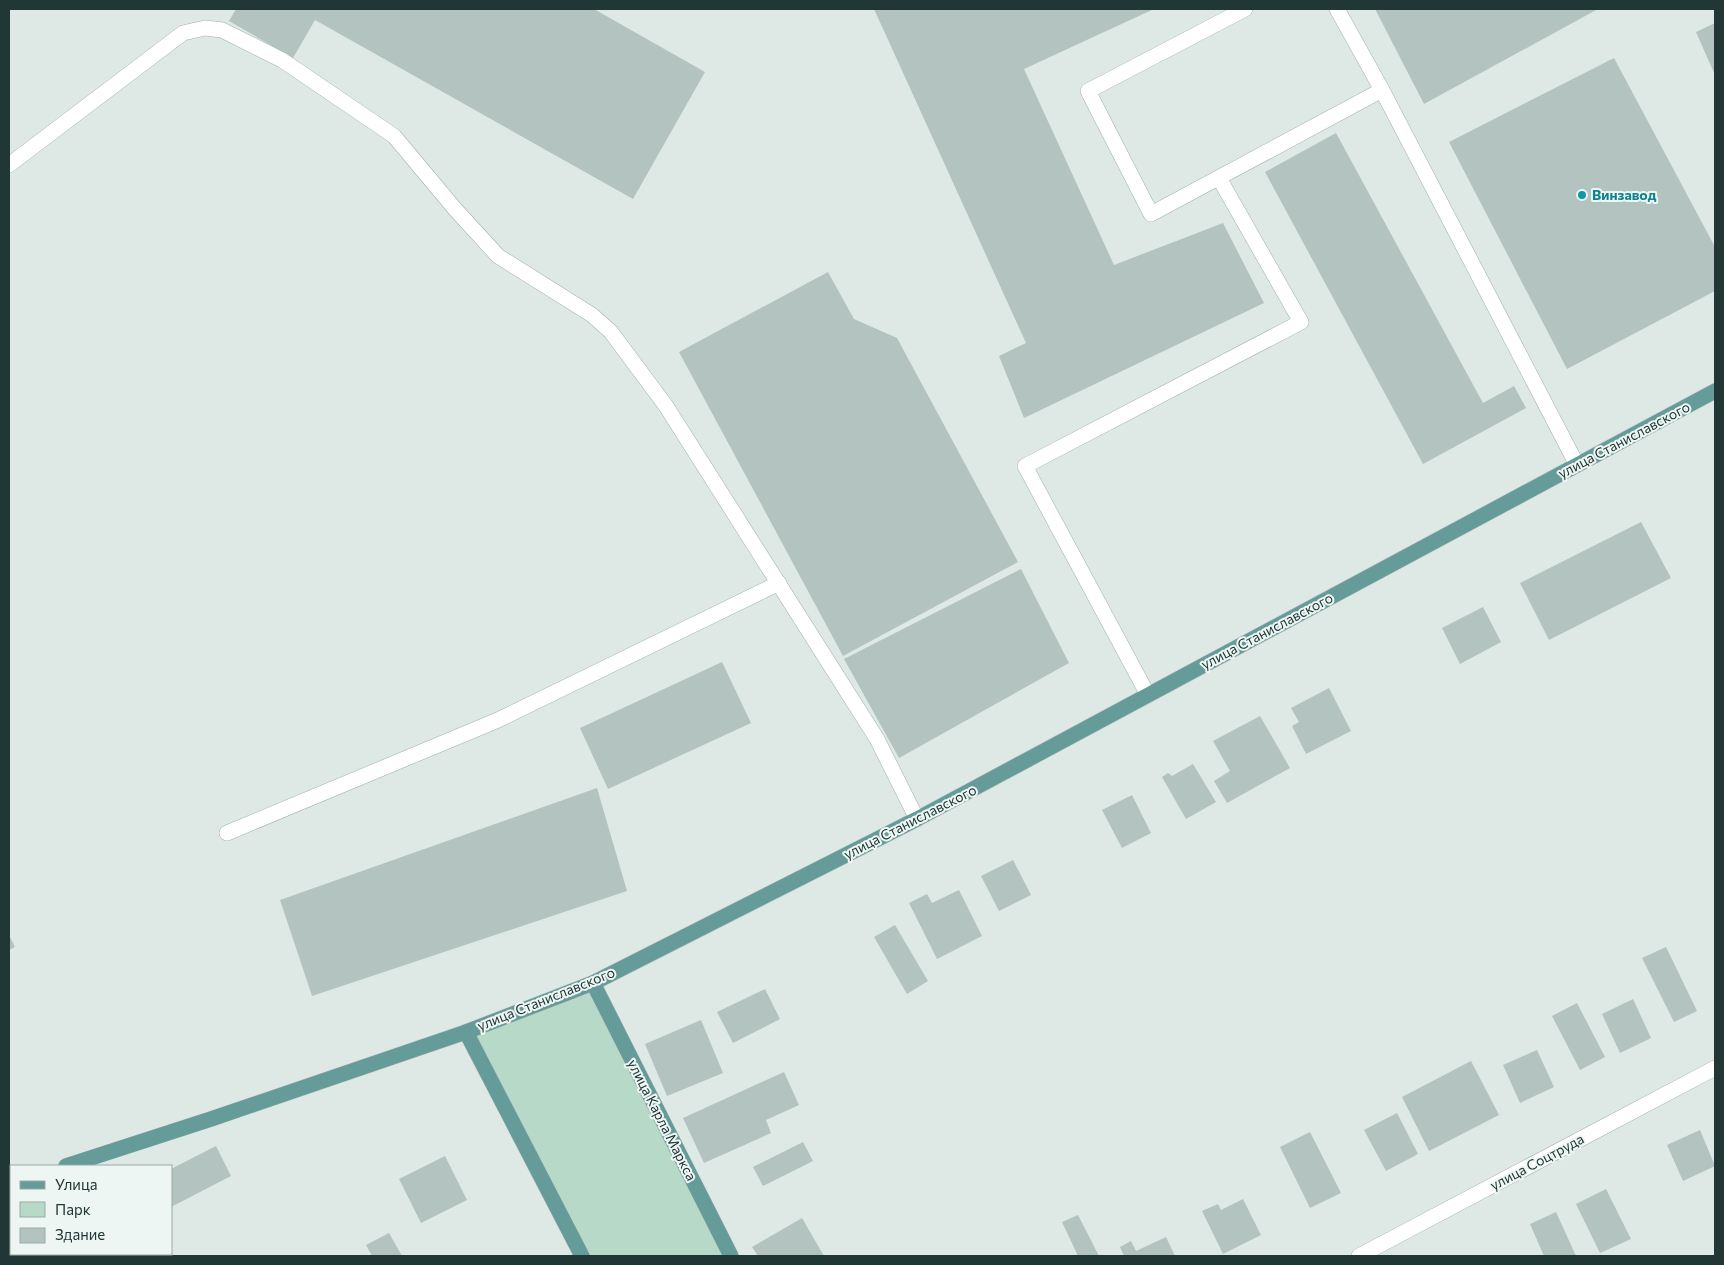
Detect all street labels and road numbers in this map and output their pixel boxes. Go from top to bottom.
street label: улица Станиславского [1555,398,1693,482]
street label: улица Станиславского [1198,589,1336,673]
street label: улица Станиславского [841,781,979,862]
street label: улица Станиславского [475,963,617,1034]
street label: улица Карла Маркса [624,1056,700,1183]
street label: улица Соцтруда [1487,1130,1587,1193]

